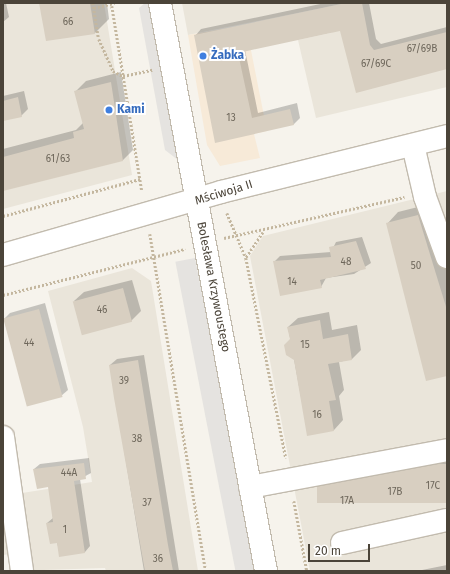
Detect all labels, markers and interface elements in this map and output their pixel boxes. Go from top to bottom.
house number: 66 [63,17,73,29]
house number: 67/69B [407,44,437,56]
place label: Żabka [211,49,244,63]
marker: Żabka [198,51,208,61]
house number: 67/69C [361,59,391,71]
place label: Kami [117,103,145,117]
marker: Kami [104,105,114,115]
house number: 13 [226,113,236,125]
house number: 61/63 [46,154,70,166]
street label: Mściwoja II [193,177,255,209]
street label: Bolesława Krzywoustego [193,220,233,354]
house number: 48 [341,257,351,269]
house number: 50 [411,261,421,273]
house number: 14 [287,277,297,289]
house number: 46 [97,305,107,317]
house number: 44 [24,338,34,350]
house number: 15 [300,340,310,352]
house number: 39 [119,376,129,388]
house number: 16 [312,410,322,422]
house number: 38 [132,434,142,446]
house number: 44A [61,468,77,480]
house number: 17C [426,481,440,493]
house number: 17B [388,487,402,499]
house number: 17A [340,496,354,508]
house number: 37 [142,498,152,510]
house number: 1 [63,525,67,537]
scale bar [310,536,372,562]
text: 20 m [315,544,341,558]
house number: 36 [153,554,163,566]

